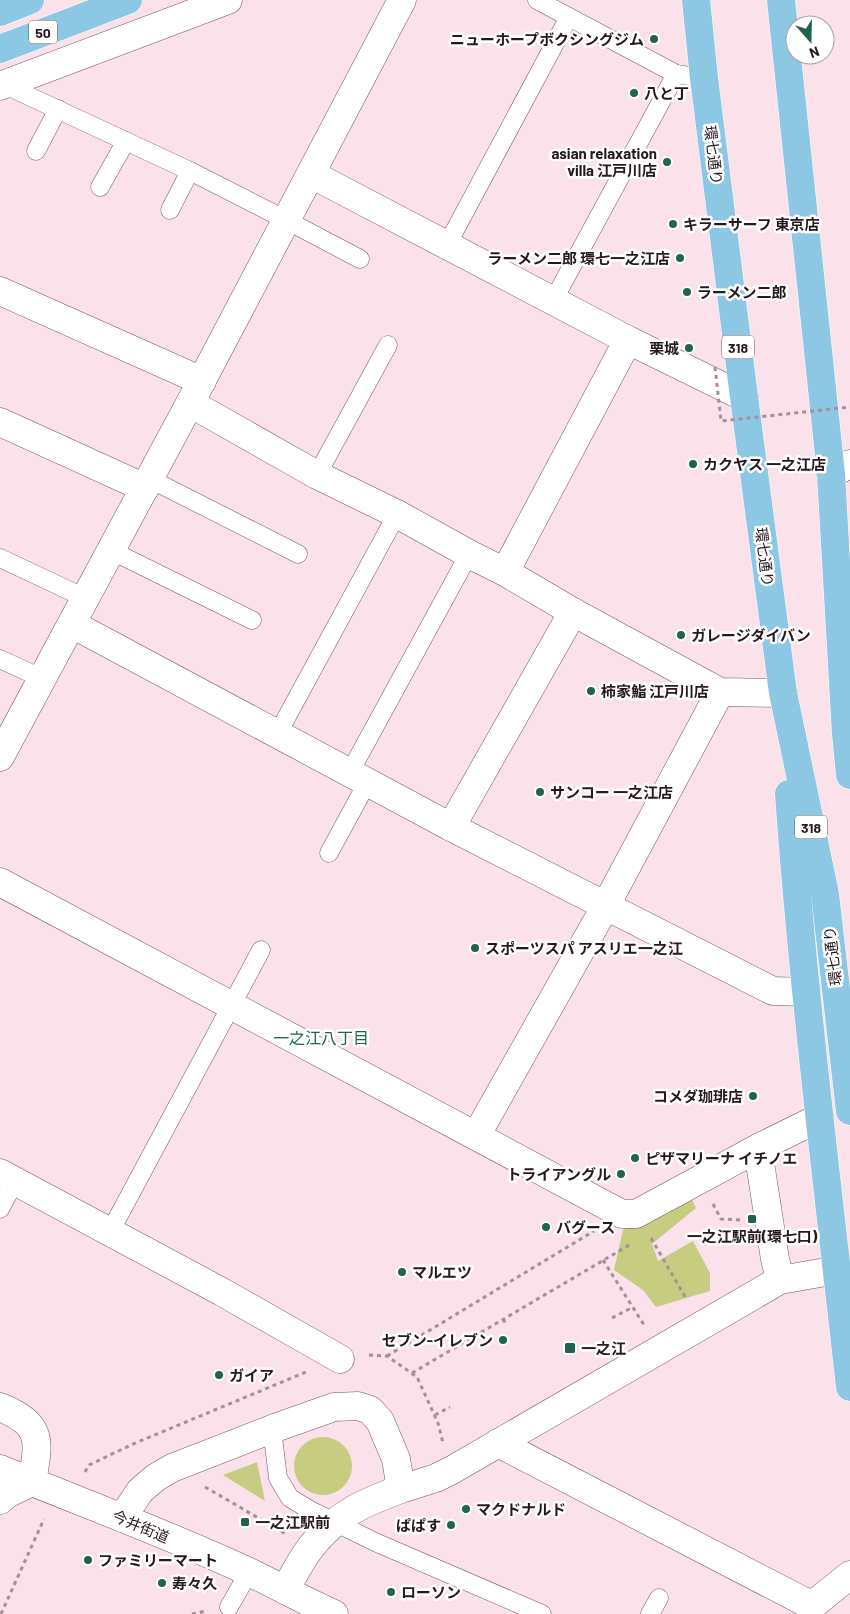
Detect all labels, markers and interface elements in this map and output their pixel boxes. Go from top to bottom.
north arrow [785,15,835,65]
road number: 50 [29,21,57,44]
place label: ニューホープボクシングジム [450,30,644,48]
marker: ニューホープボクシングジム [648,33,660,45]
text: N [807,43,822,62]
place label: 八と丁 [644,84,689,102]
marker: 八と丁 [628,87,640,99]
street label: 環七通り [701,124,727,186]
place label: asian relaxation villa 江戸川店 [551,144,657,179]
marker: asian relaxation villa 江戸川店 [661,156,673,168]
place label: キラーサーフ 東京店 [683,215,820,233]
marker: キラーサーフ 東京店 [667,218,679,230]
place label: ラーメン二郎 環七一之江店 [488,249,670,267]
marker: ラーメン二郎 環七一之江店 [674,252,686,264]
place label: ラーメン二郎 [697,283,786,301]
marker: ラーメン二郎 [681,286,693,298]
road number: 318 [722,336,754,358]
place label: 栗城 [649,339,679,357]
marker: 栗城 [683,342,695,354]
place label: カクヤス 一之江店 [703,455,826,473]
marker: カクヤス 一之江店 [687,458,699,470]
street label: 環七通り [752,526,778,588]
place label: ガレージダイバン [691,626,811,644]
marker: ガレージダイバン [675,629,687,641]
place label: 柿家鮨 江戸川店 [601,682,709,700]
marker: 柿家鮨 江戸川店 [585,685,597,697]
place label: サンコー 一之江店 [550,783,673,801]
marker: サンコー 一之江店 [534,786,546,798]
road number: 318 [795,816,827,839]
street label: 環七通り [819,925,845,987]
place label: スポーツスパ アスリエ一之江 [485,939,683,957]
marker: スポーツスパ アスリエ一之江 [469,942,481,954]
district label: 一之江八丁目 [273,1028,369,1047]
place label: コメダ珈琲店 [653,1087,743,1105]
marker: コメダ珈琲店 [747,1090,759,1102]
place label: ピザマリーナ イチノエ [645,1149,798,1167]
marker: ピザマリーナ イチノエ [629,1152,641,1164]
place label: トライアングル [507,1165,611,1183]
marker: トライアングル [615,1168,627,1180]
marker: 一之江駅前(環七口) [746,1213,758,1225]
place label: バグース [556,1218,615,1236]
marker: バグース [540,1221,552,1233]
place label: 一之江駅前(環七口) [687,1227,818,1245]
place label: マルエツ [412,1263,472,1281]
marker: マルエツ [396,1266,408,1278]
place label: セブン-イレブン [382,1331,493,1349]
marker: セブン-イレブン [497,1334,509,1346]
place label: 一之江 [581,1339,626,1357]
marker: 一之江 [563,1341,577,1355]
place label: ガイア [229,1366,274,1384]
marker: ガイア [213,1369,225,1381]
place label: マクドナルド [476,1500,566,1518]
marker: マクドナルド [460,1503,472,1515]
street label: 今井街道 [110,1506,172,1546]
place label: 一之江駅前 [255,1513,330,1531]
marker: 一之江駅前 [239,1516,251,1528]
place label: ぱぱす [396,1516,441,1534]
marker: ぱぱす [445,1519,457,1531]
place label: ファミリーマート [98,1551,218,1569]
marker: ファミリーマート [82,1554,94,1566]
place label: 寿々久 [172,1574,217,1592]
marker: 寿々久 [156,1577,168,1589]
place label: ローソン [401,1583,461,1601]
marker: ローソン [385,1586,397,1598]

